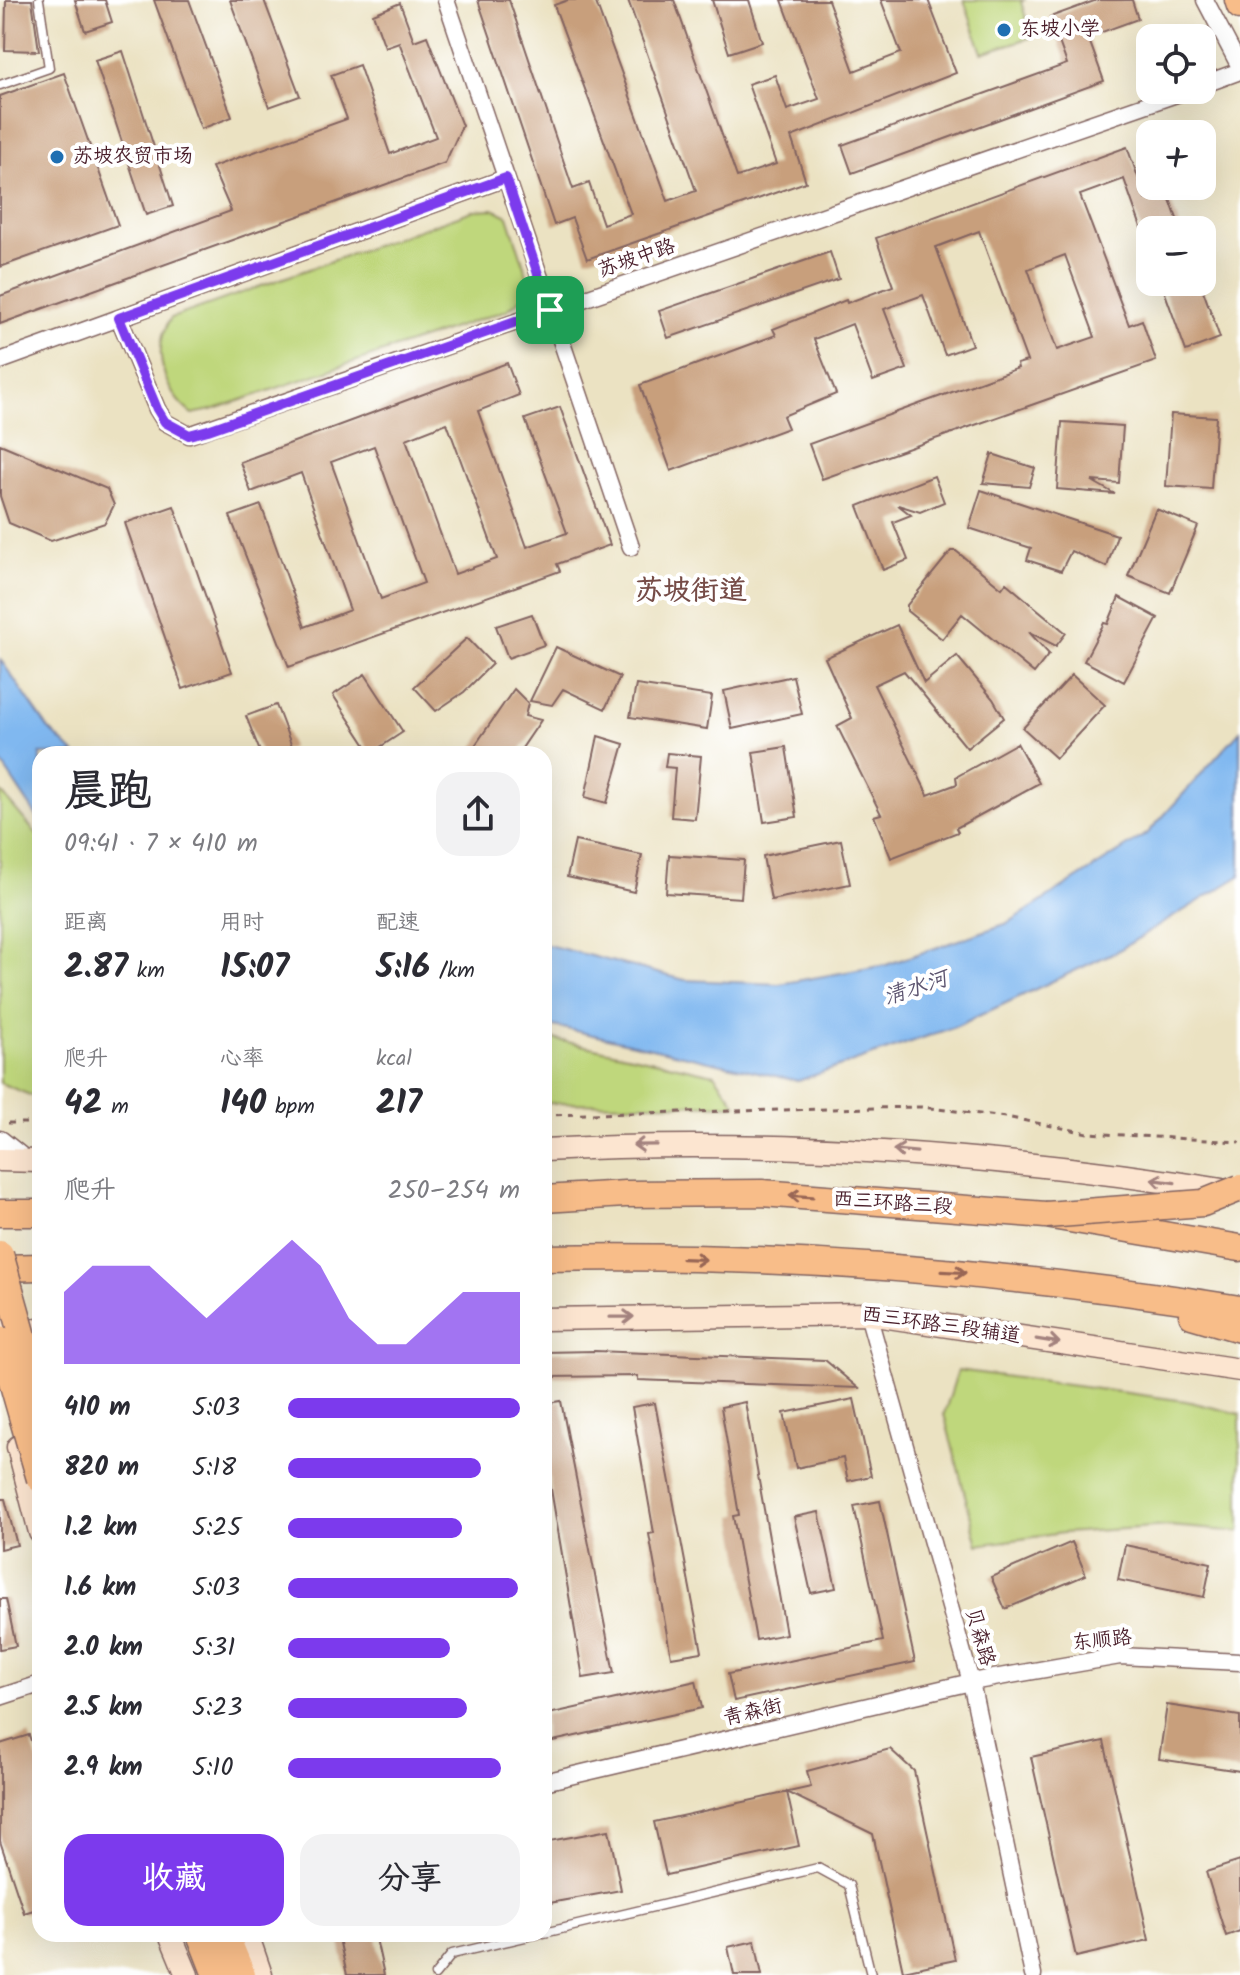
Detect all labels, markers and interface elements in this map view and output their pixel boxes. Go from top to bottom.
place label: 东坡小学 [1020,14,1100,46]
marker: 东坡小学 [995,21,1013,39]
map controls [1136,24,1216,296]
button: locate [1136,24,1216,104]
button: + [1136,120,1216,200]
place label: 苏坡农贸市场 [73,141,193,173]
marker: 苏坡农贸市场 [48,148,66,166]
button: − [1136,216,1216,296]
street label: 苏坡中路 [594,231,681,287]
pin [516,276,584,344]
icon: arrive [528,288,572,332]
district label: 苏坡街道 [635,569,747,614]
text: 晨跑 [64,758,152,828]
button: share [436,772,520,856]
text: 09:41 · 7 × 410 m [64,823,258,865]
text: 距离 [64,906,108,941]
text: 用时 [220,906,264,941]
text: 配速 [376,906,420,941]
text: 2.87 [64,941,128,995]
text: 15:07 [220,941,289,995]
text: 5:16 [376,941,430,995]
text: km [128,954,165,989]
text: /km [430,954,475,989]
water label: 清水河 [879,961,956,1016]
text: 爬升 [64,1042,108,1077]
text: 心率 [220,1042,264,1077]
text: kcal [376,1042,412,1077]
text: 42 [64,1077,102,1131]
text: 140 [220,1077,266,1131]
text: 217 [376,1077,422,1131]
text: m [102,1090,129,1125]
text: bpm [266,1090,315,1125]
one-way arrow [632,1138,659,1153]
one-way arrow [892,1143,919,1158]
text: 爬升 [64,1170,116,1212]
text: 250–254 m [388,1170,520,1212]
one-way arrow [1151,1173,1176,1188]
street label: 西三环路三段 [832,1184,954,1224]
one-way arrow [788,1189,815,1204]
one-way arrow [680,1251,707,1266]
one-way arrow [940,1264,967,1279]
street label: 西三环路三段辅道 [860,1299,1022,1353]
one-way arrow [608,1310,635,1325]
one-way arrow [1035,1334,1060,1349]
text: 410 m [64,1387,131,1429]
text: 5:03 [192,1387,240,1429]
text: 820 m [64,1447,139,1489]
text: 5:18 [192,1447,236,1489]
text: 1.2 km [64,1507,137,1549]
text: 5:25 [192,1507,241,1549]
text: 1.6 km [64,1567,136,1609]
text: 5:03 [192,1567,240,1609]
street label: 贝森路 [955,1604,1003,1671]
street label: 东顺路 [1070,1622,1135,1660]
text: 2.0 km [64,1627,143,1669]
text: 5:31 [192,1627,235,1669]
text: 2.5 km [64,1687,143,1729]
text: 5:23 [192,1687,242,1729]
street label: 青森街 [720,1691,786,1735]
text: 2.9 km [64,1747,143,1789]
text: 5:10 [192,1747,234,1789]
button: 收藏 [64,1834,284,1926]
button: 分享 [300,1834,520,1926]

